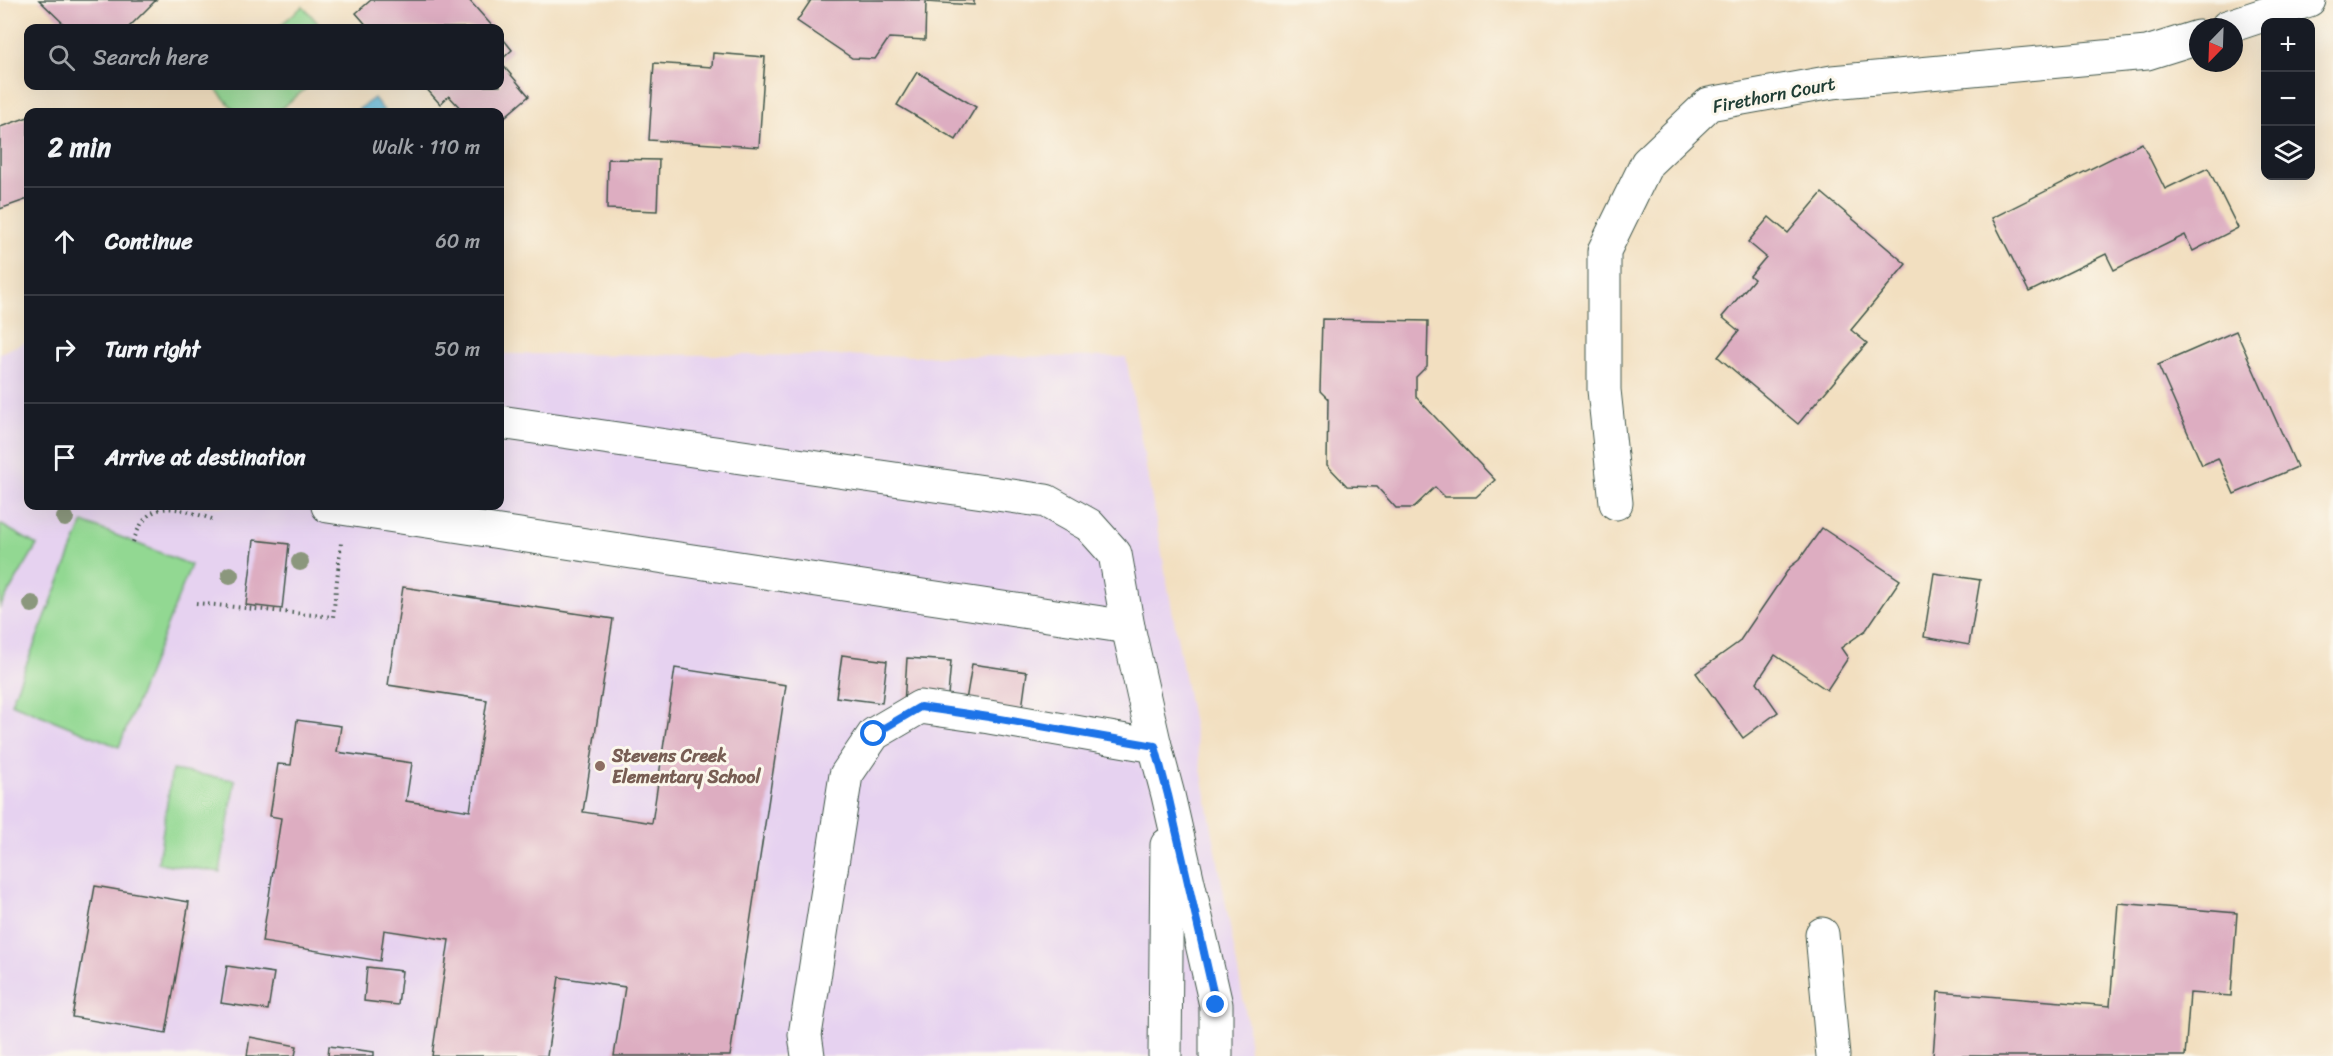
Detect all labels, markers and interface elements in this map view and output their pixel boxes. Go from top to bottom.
north arrow [2189,18,2243,72]
map controls [2261,18,2315,180]
button: + [2261,18,2315,72]
search box [24,24,504,90]
text: Search here [93,38,209,77]
icon: search [45,41,78,74]
street label: Firethorn Court [1710,67,1838,123]
button: − [2261,72,2315,126]
text: 2 min [48,124,111,170]
button: layers [2261,126,2315,180]
text: Walk · 110 m [372,130,480,165]
text: Continue [105,222,193,261]
text: 60 m [435,224,480,259]
icon: ahead [48,225,81,258]
text: Turn right [105,330,200,369]
text: 50 m [435,332,480,367]
icon: right [48,333,81,366]
text: Arrive at destination [105,438,306,477]
icon: arrive [48,441,81,474]
route start [860,720,886,746]
place label: Stevens Creek Elementary School [611,740,761,793]
marker: Stevens Creek Elementary School [593,759,607,773]
route end [1202,991,1228,1017]

